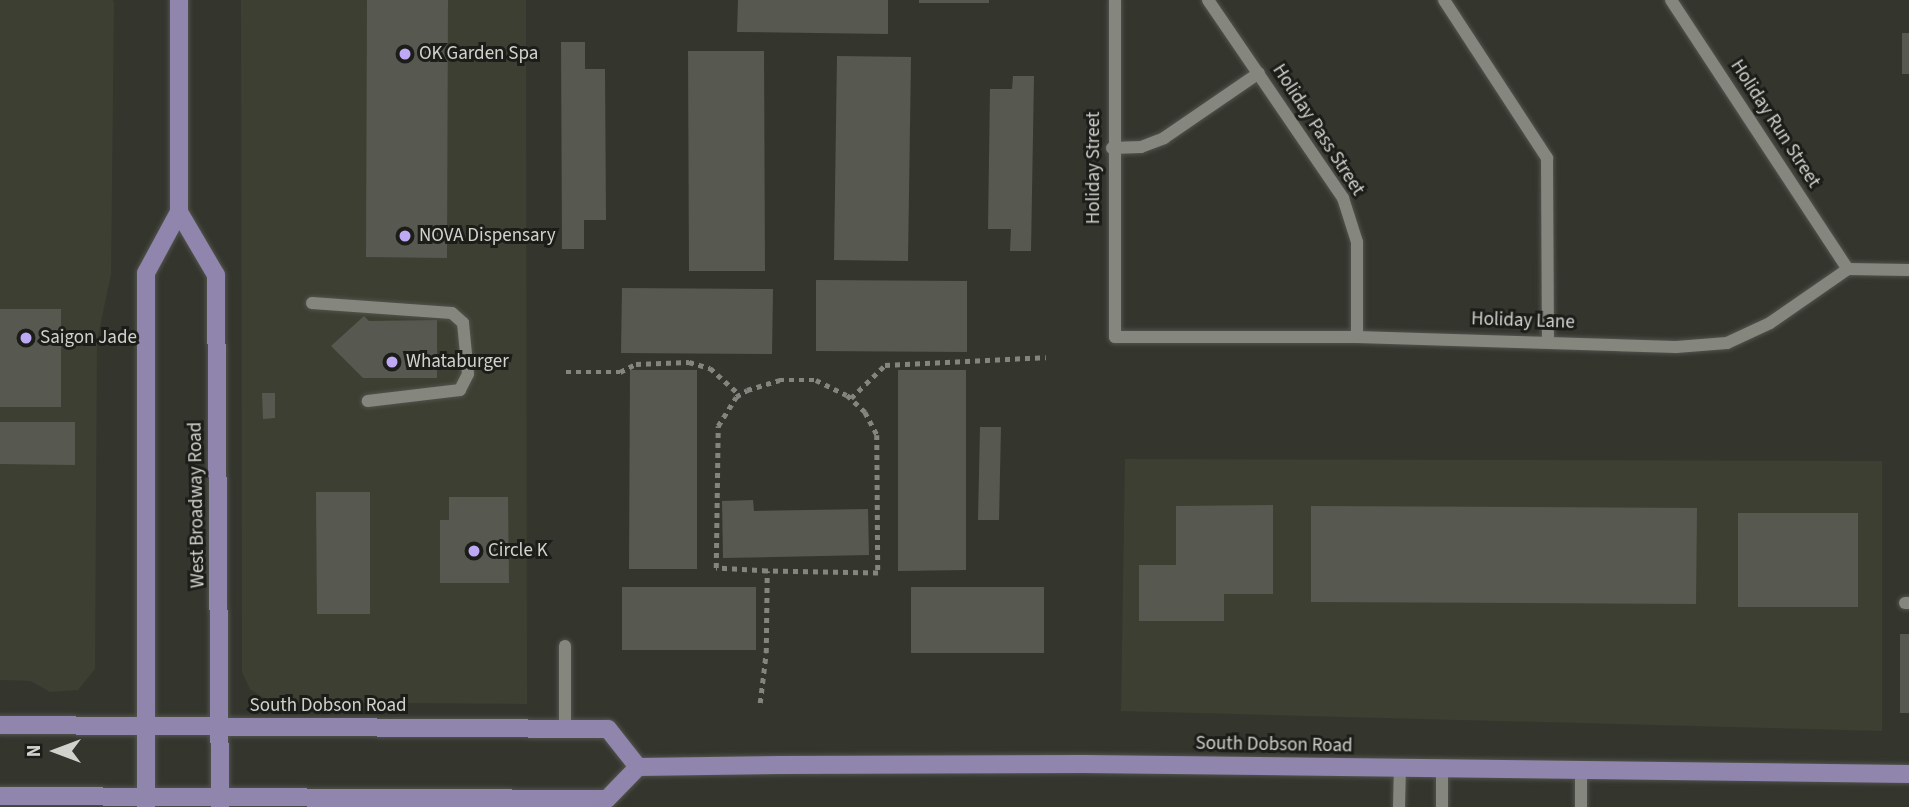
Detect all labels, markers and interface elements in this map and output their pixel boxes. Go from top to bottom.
place label: OK Garden Spa [419,43,538,65]
marker: OK Garden Spa [397,46,413,62]
street label: Holiday Run Street [1725,56,1825,192]
street label: Holiday Pass Street [1267,60,1369,200]
street label: Holiday Street [1083,112,1105,224]
place label: NOVA Dispensary [419,225,556,247]
marker: NOVA Dispensary [397,228,413,244]
street label: Holiday Lane [1471,308,1575,334]
place label: Saigon Jade [40,327,137,349]
marker: Saigon Jade [18,330,34,346]
place label: Whataburger [406,351,509,373]
marker: Whataburger [384,354,400,370]
street label: West Broadway Road [184,422,210,588]
place label: Circle K [488,540,548,562]
marker: Circle K [466,543,482,559]
street label: South Dobson Road [249,695,407,717]
north arrow [21,716,91,786]
street label: South Dobson Road [1195,732,1353,758]
text: N [21,745,48,757]

